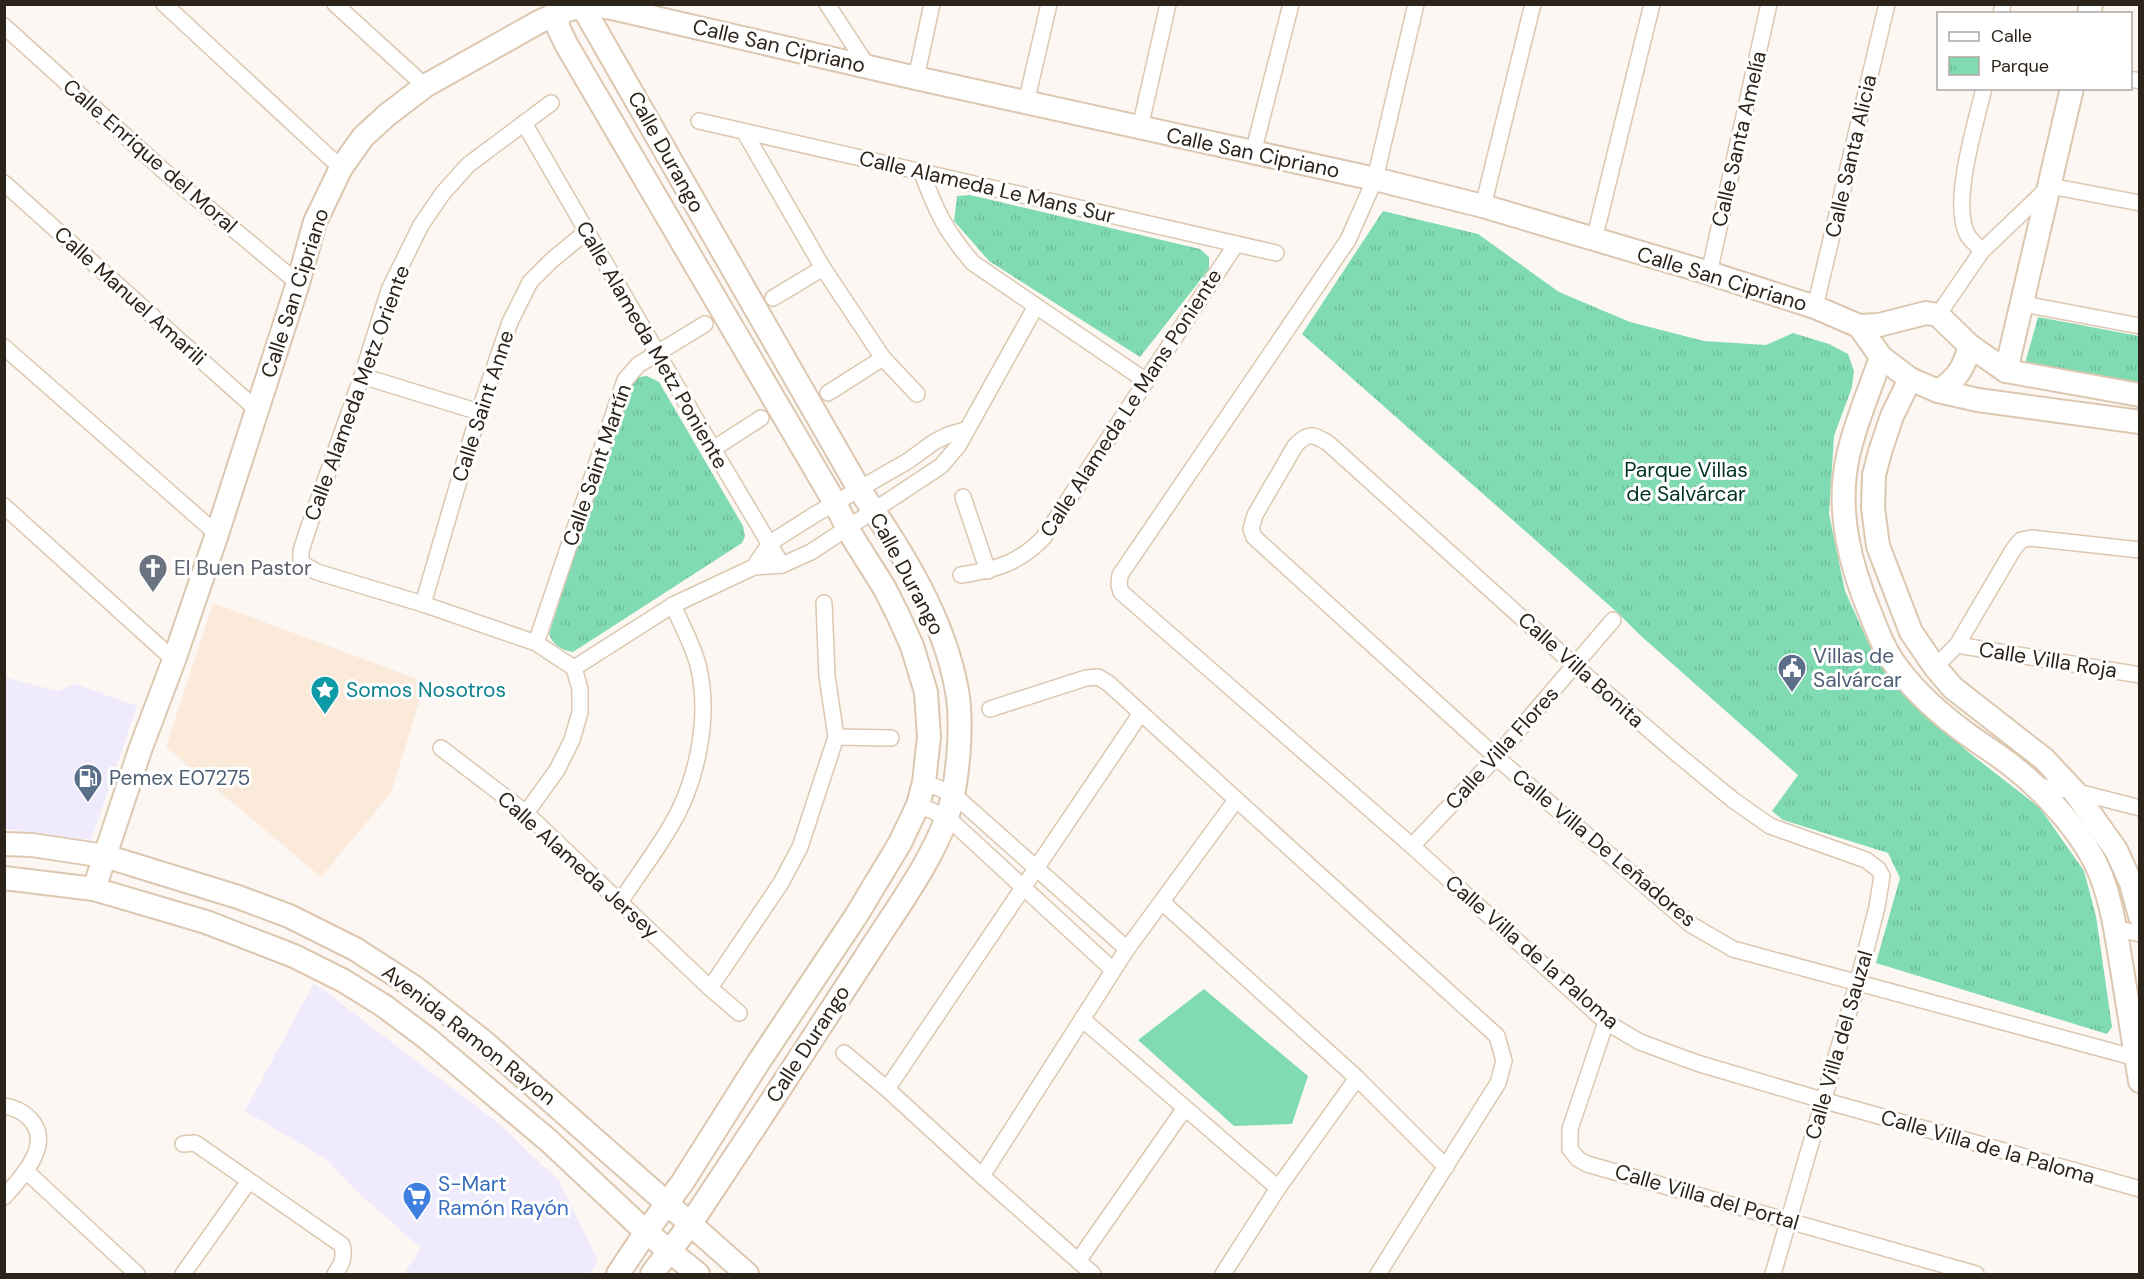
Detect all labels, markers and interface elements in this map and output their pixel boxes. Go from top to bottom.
street label: Calle San Cipriano [690,12,868,80]
legend [1937,12,2132,90]
text: Calle [1991,24,2032,48]
street label: Calle Santa Amelía [1705,48,1773,230]
text: Parque [1991,54,2049,78]
street label: Calle Santa Alicia [1819,72,1883,240]
street label: Calle Enrique del Moral [57,73,243,239]
street label: Calle Durango [621,86,711,218]
street label: Calle San Cipriano [1164,121,1342,185]
street label: Calle Alameda Le Mans Sur [856,144,1118,230]
street label: Calle San Cipriano [254,205,336,381]
street label: Calle Alameda Metz Poniente [569,216,735,474]
street label: Calle Manuel Amarili [48,220,212,372]
street label: Calle San Cipriano [1633,240,1811,318]
street label: Calle Alameda Metz Oriente [298,261,416,525]
street label: Calle Alameda Le Mans Poniente [1034,263,1228,543]
street label: Calle Saint Anne [445,327,521,485]
street label: Calle Saint Martín [556,380,638,550]
park label: Parque Villas de Salvárcar [1624,456,1748,508]
street label: Calle Durango [863,508,951,640]
church icon: El Buen Pastor [137,552,169,594]
place label: El Buen Pastor [174,554,312,582]
street label: Calle Villa Bonita [1512,606,1650,734]
street label: Calle Villa Roja [1977,635,2119,685]
place label: Villas de Salvárcar [1813,642,1902,694]
public building icon: Villas de Salvárcar [1776,652,1808,694]
place icon: Somos Nosotros [309,674,341,716]
place label: Somos Nosotros [346,676,506,704]
street label: Calle Villa Flores [1439,680,1565,816]
fuel station icon: Pemex E07275 [72,762,104,804]
street label: Calle Villa De Leñadores [1506,763,1702,933]
place label: Pemex E07275 [109,764,250,792]
street label: Calle Alameda Jersey [491,785,665,945]
street label: Calle Villa de la Paloma [1439,869,1625,1035]
street label: Calle Villa del Sauzal [1799,947,1879,1143]
street label: Avenida Ramon Rayon [376,958,562,1112]
street label: Calle Durango [760,980,856,1108]
street label: Calle Villa de la Paloma [1878,1103,2098,1191]
street label: Calle Villa del Portal [1612,1157,1802,1237]
place label: S-Mart Ramón Rayón [438,1170,569,1222]
supermarket icon: S-Mart Ramón Rayón [401,1180,433,1222]

